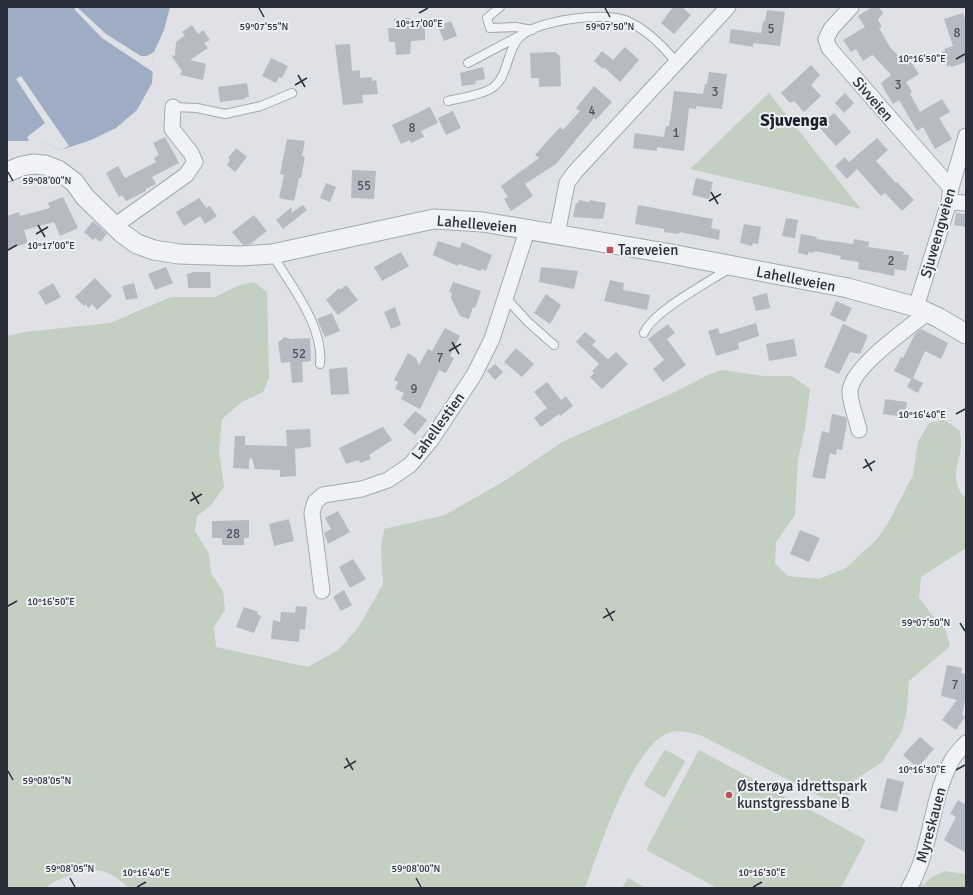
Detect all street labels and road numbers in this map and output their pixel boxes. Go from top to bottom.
street label: Sivveien [849,73,897,125]
street label: Sjuveengveien [917,186,959,280]
street label: Lahelleveien [436,212,518,236]
street label: Lahelleveien [755,262,837,296]
street label: Lahellestien [408,389,468,463]
street label: Myreskauen [912,785,950,865]

